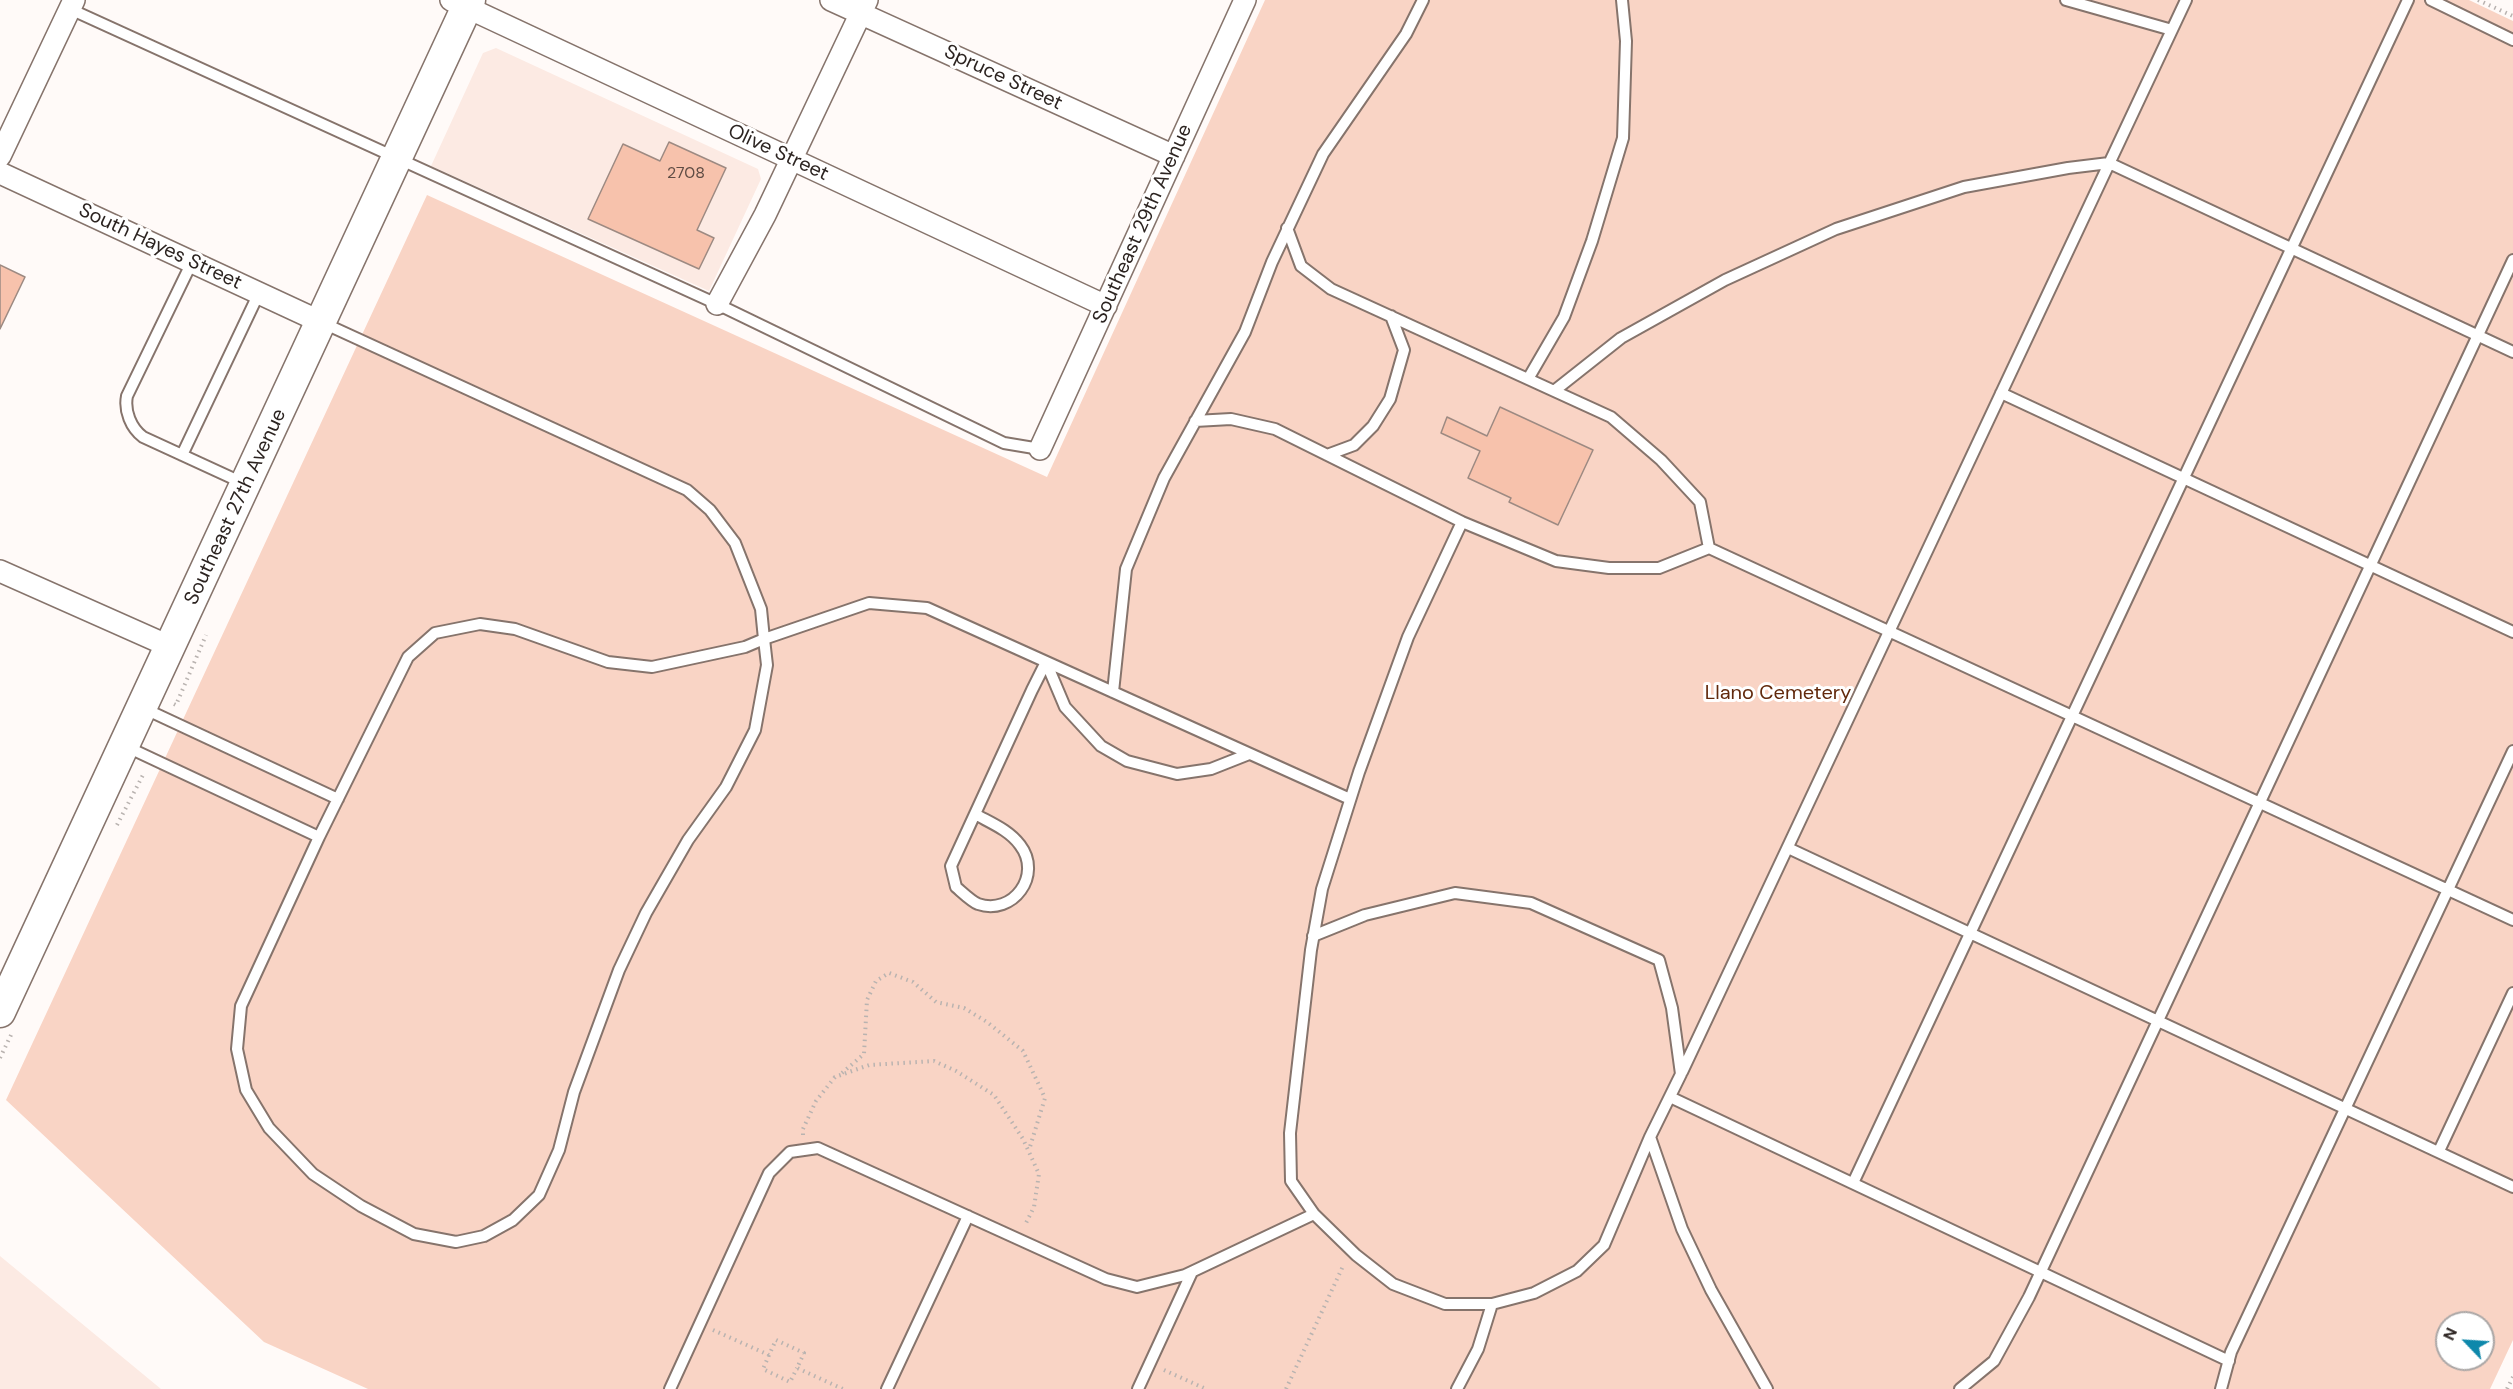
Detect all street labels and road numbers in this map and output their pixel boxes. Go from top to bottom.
street label: Spruce Street [940,40,1066,116]
street label: Olive Street [724,119,832,187]
street label: Southeast 29th Avenue [1088,121,1198,327]
street label: South Hayes Street [75,199,245,295]
street label: Southeast 27th Avenue [180,405,292,609]

